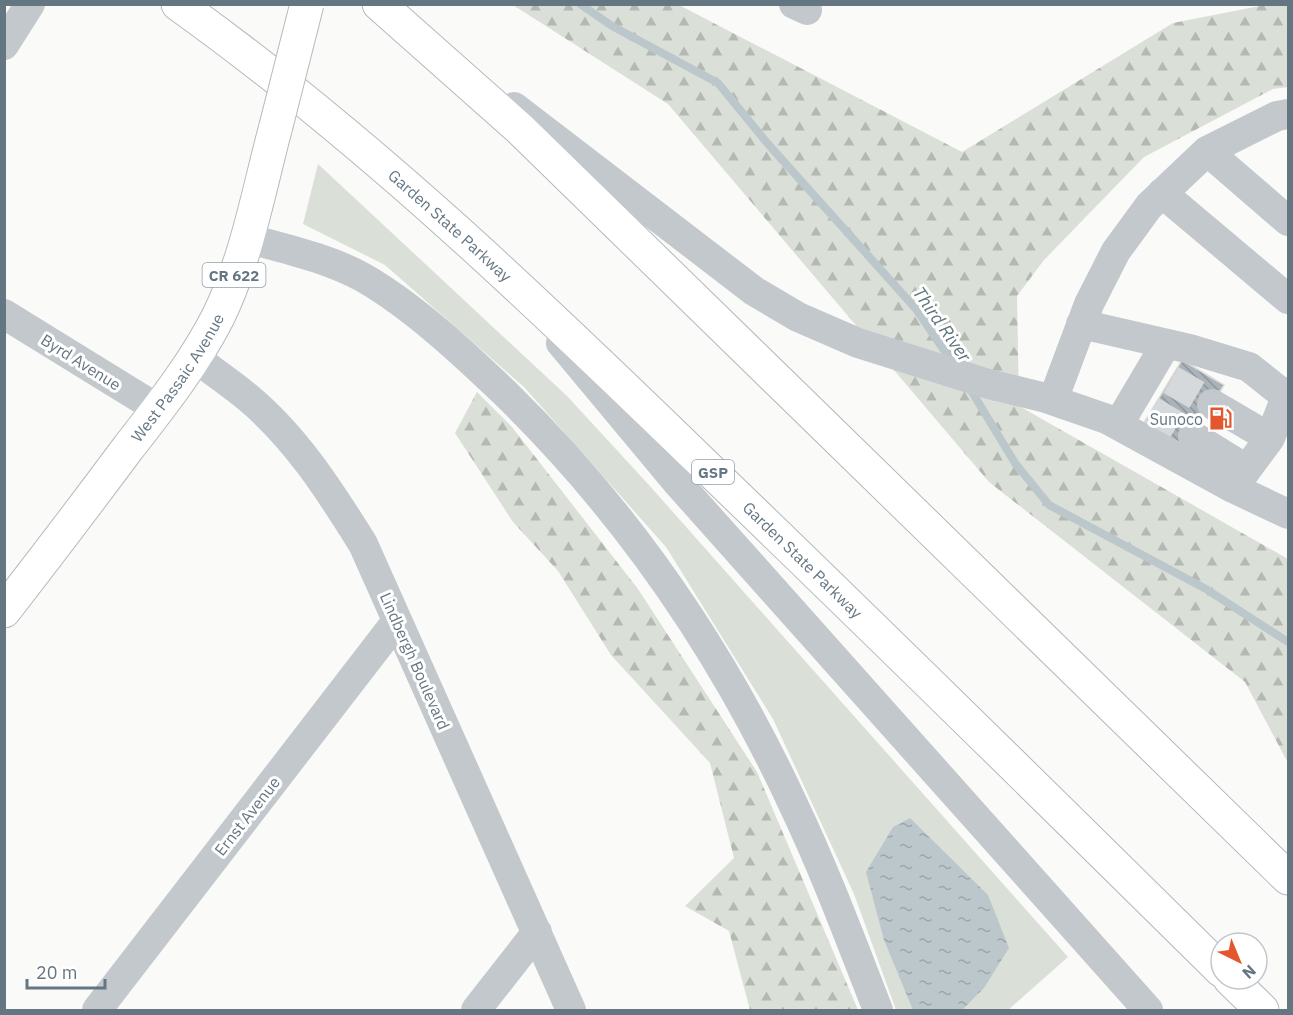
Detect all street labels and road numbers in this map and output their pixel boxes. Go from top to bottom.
street label: Garden State Parkway [384,165,516,286]
road number: CR 622 [202,263,266,287]
street label: West Passaic Avenue [127,310,228,446]
street label: Byrd Avenue [37,330,125,395]
road number: GSP [692,460,734,484]
street label: Garden State Parkway [739,497,867,622]
street label: Lindbergh Boulevard [376,589,454,733]
street label: Ernst Avenue [210,772,284,860]

